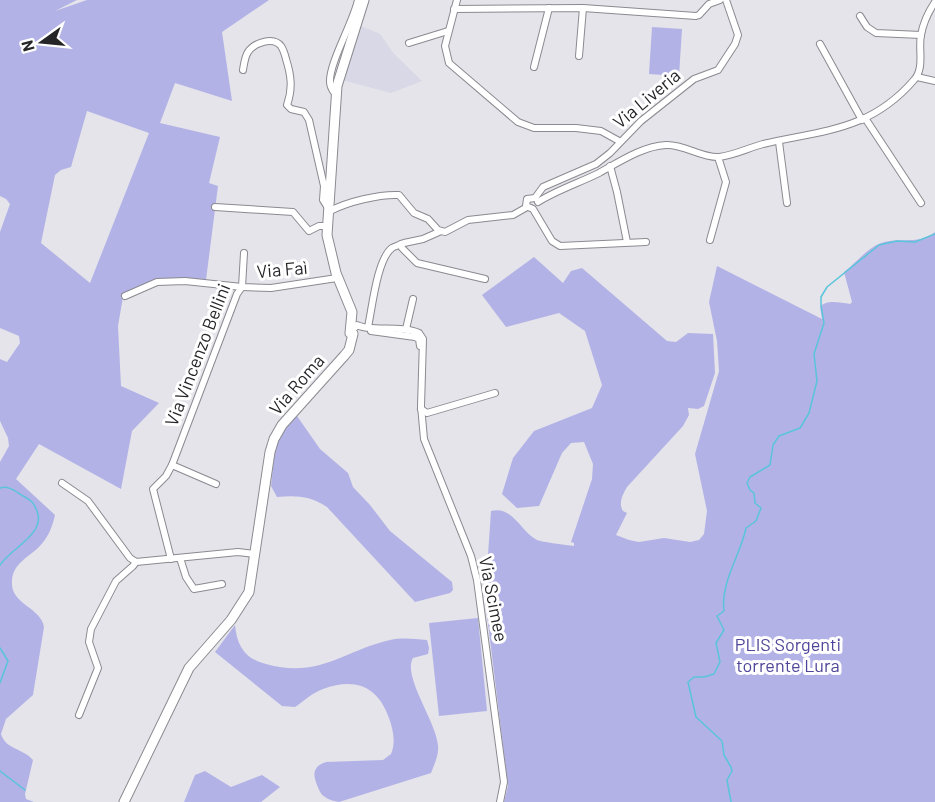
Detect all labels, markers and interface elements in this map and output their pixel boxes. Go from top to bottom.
north arrow [12,12,72,72]
text: N [16,38,38,54]
street label: Via Liveria [608,64,684,133]
street label: Via Faì [256,256,308,282]
street label: Via Vincenzo Bellini [160,280,234,429]
street label: Via Roma [264,350,328,419]
street label: Via Scimee [475,554,513,643]
park label: PLIS Sorgenti torrente Lura [735,633,841,676]

